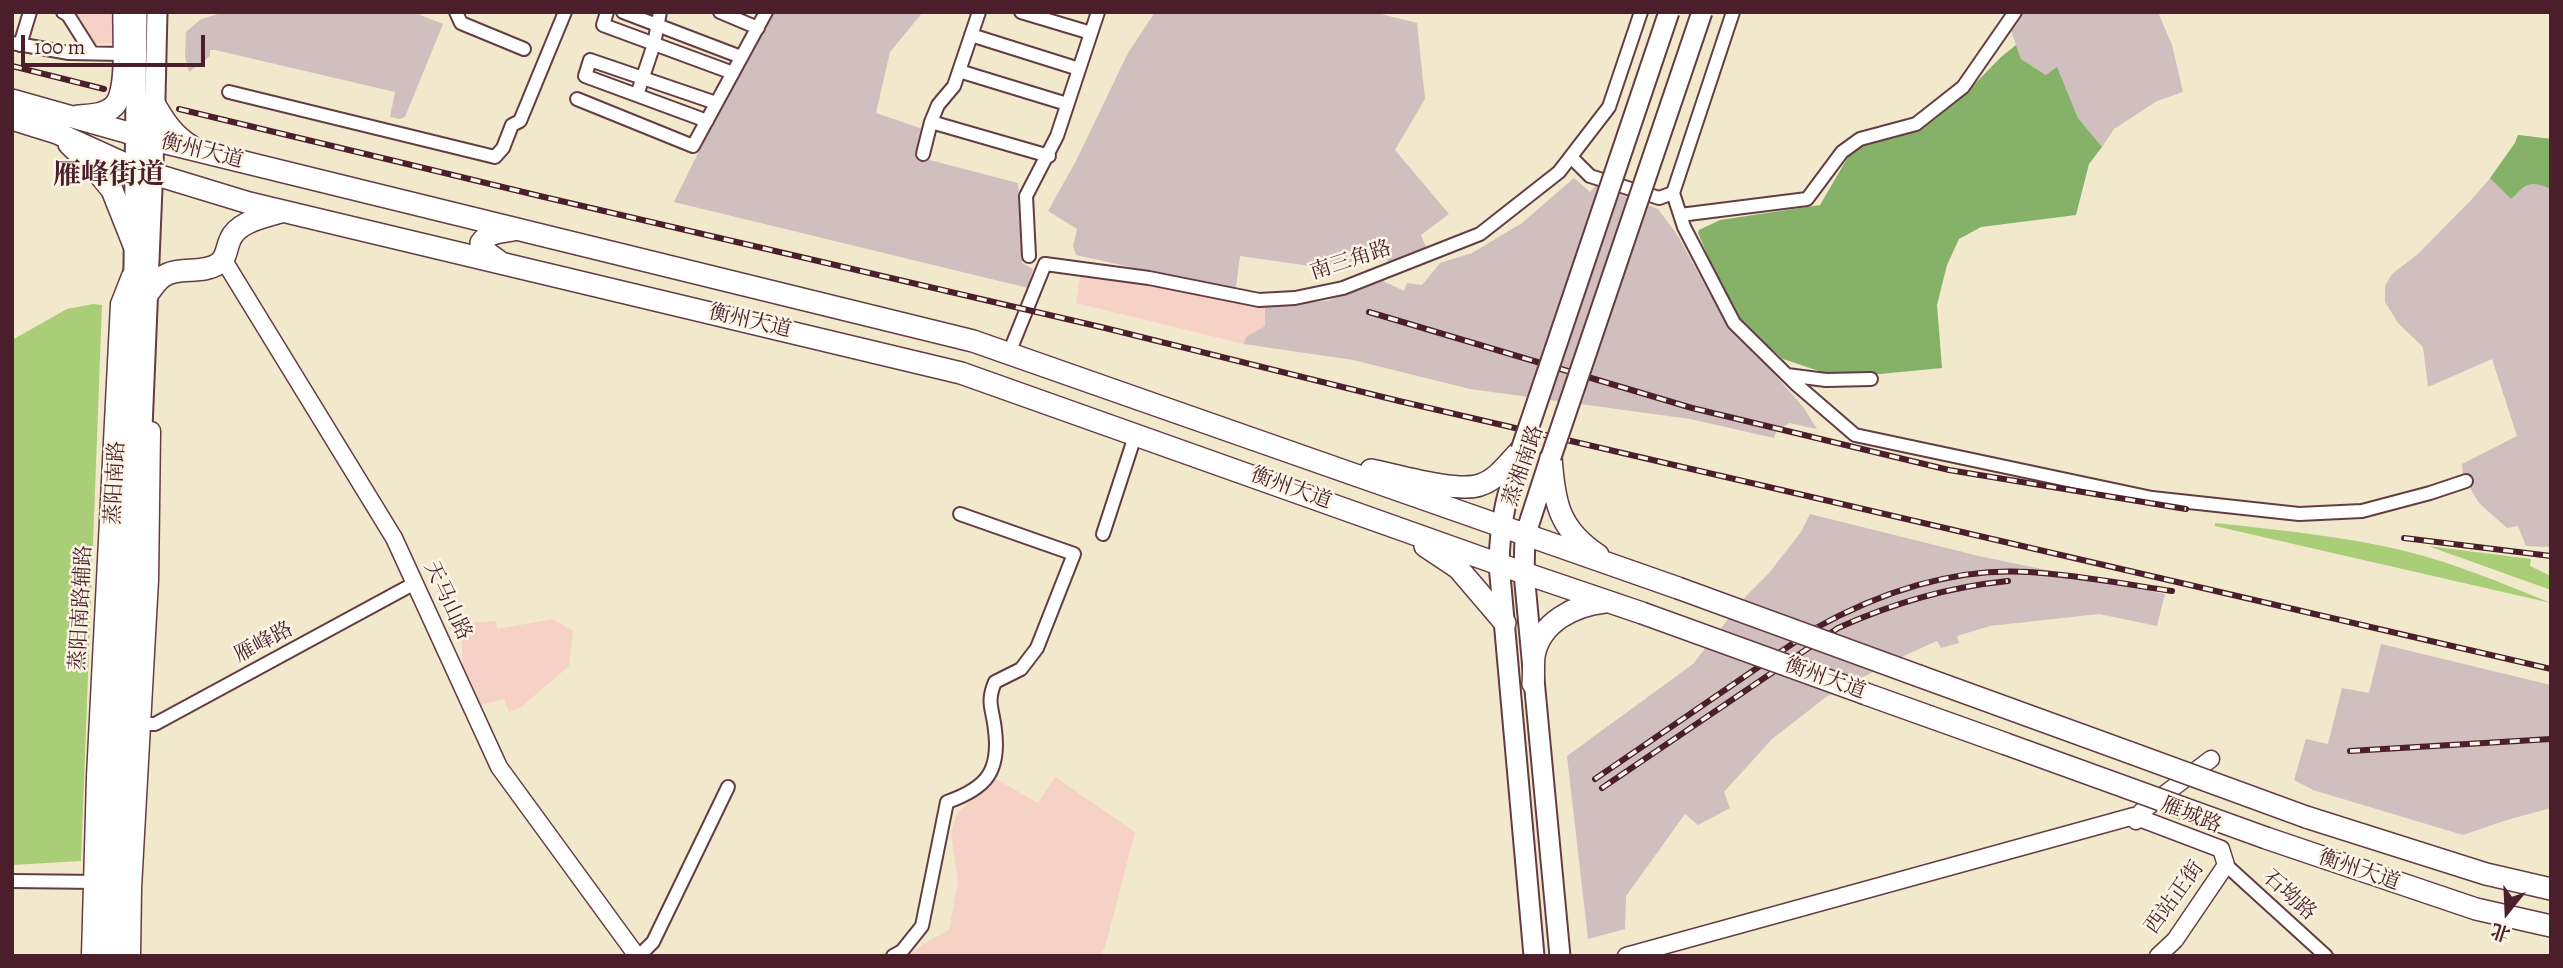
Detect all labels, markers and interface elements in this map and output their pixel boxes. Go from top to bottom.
scale bar [24,21,208,65]
text: 100 m [34,33,85,61]
street label: 衡州大道 [158,130,246,174]
district label: 雁峰街道 [53,159,165,193]
street label: 南三角路 [1307,236,1395,286]
street label: 衡州大道 [706,300,794,344]
street label: 蒸湘南路 [1498,422,1550,510]
street label: 蒸阳南路 [101,440,131,526]
street label: 衡州大道 [1247,463,1335,515]
street label: 蒸阳南路辅路 [66,544,98,672]
street label: 天马山路 [418,558,476,644]
street label: 雁峰路 [230,617,298,669]
street label: 衡州大道 [1781,653,1869,705]
street label: 雁城路 [2157,793,2225,839]
street label: 衡州大道 [2315,845,2403,897]
street label: 西站正街 [2140,857,2210,939]
street label: 石坳路 [2257,866,2321,926]
north arrow [2472,877,2542,947]
text: 北 [2487,917,2514,947]

